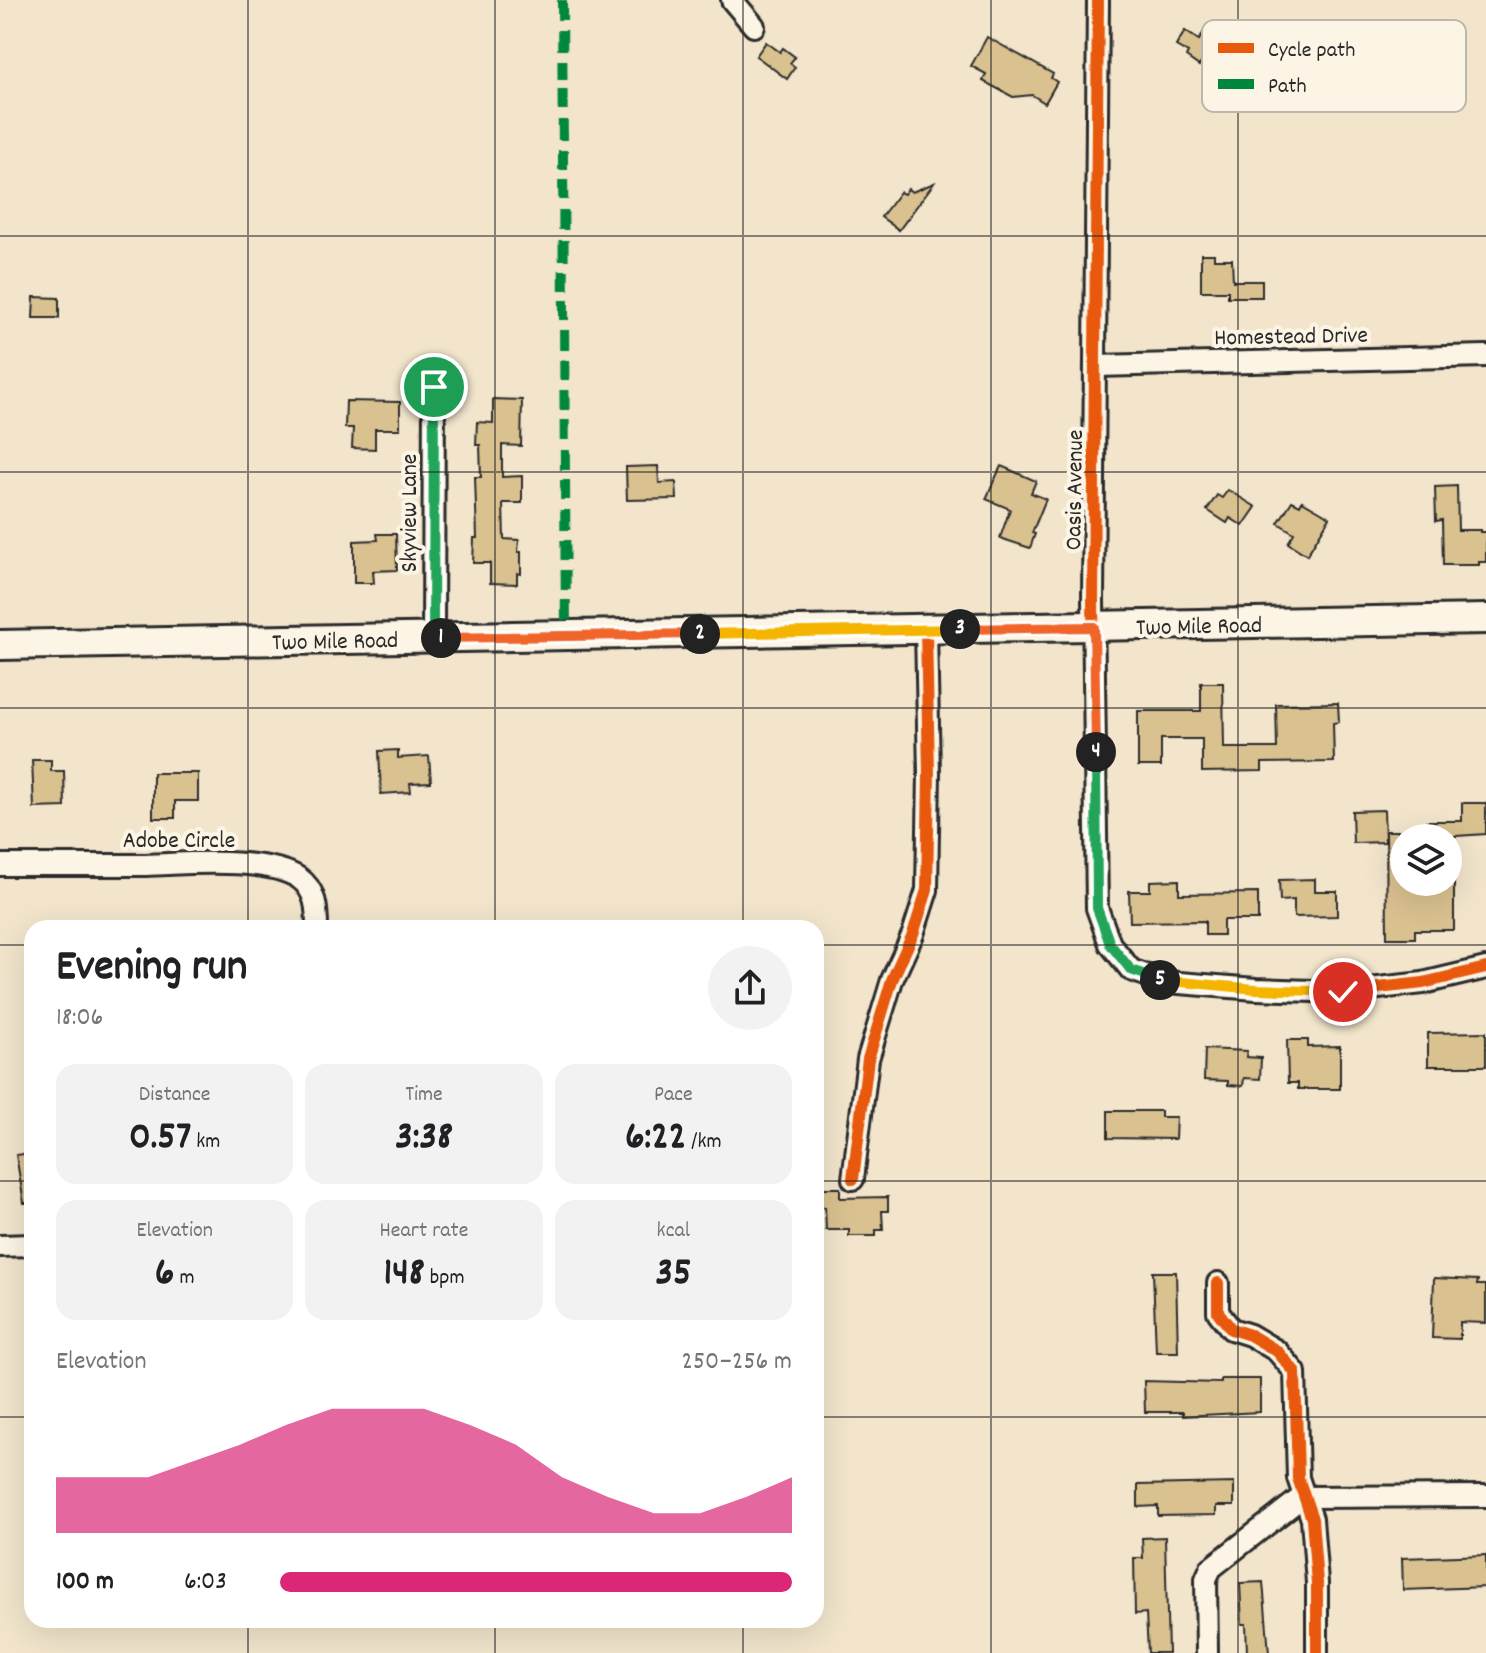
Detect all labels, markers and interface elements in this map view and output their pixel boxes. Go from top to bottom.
legend [1202,20,1466,112]
text: Cycle path [1268,36,1355,67]
text: Path [1268,72,1307,103]
street label: Homestead Drive [1214,320,1368,356]
pin [400,353,468,421]
icon: arrive [412,365,456,409]
street label: Oasis Avenue [1058,429,1094,551]
street label: Skyview Lane [394,454,428,572]
pin: 3 [940,609,980,649]
street label: Two Mile Road [1136,610,1263,646]
text: 3 [955,613,965,644]
pin: 2 [680,614,720,654]
pin: 1 [421,618,461,658]
text: 2 [695,618,705,649]
text: 1 [439,622,443,653]
street label: Two Mile Road [272,625,399,661]
pin: 4 [1076,732,1116,772]
text: 4 [1091,736,1101,767]
map controls [1390,824,1462,896]
button: layers [1390,824,1462,896]
street label: Adobe Circle [123,825,235,859]
text: Evening run [56,938,247,1001]
button: share [708,946,792,1030]
pin [1309,958,1377,1026]
pin: 5 [1140,960,1180,1000]
text: 5 [1155,964,1165,995]
icon: check [1321,970,1365,1014]
text: 18:06 [56,1000,103,1037]
text: Distance [139,1080,211,1111]
text: Time [405,1080,443,1111]
text: Pace [654,1080,693,1111]
text: 0.57 [129,1111,191,1168]
text: 3:38 [395,1111,453,1168]
text: 6:22 [625,1111,686,1168]
text: km [191,1127,220,1158]
text: /km [686,1127,722,1158]
text: Elevation [136,1216,213,1247]
text: Heart rate [380,1216,468,1247]
text: kcal [657,1216,690,1247]
text: 6 [155,1247,174,1304]
text: 148 [383,1247,425,1304]
text: 35 [655,1247,691,1304]
text: m [174,1263,195,1294]
text: bpm [425,1263,465,1294]
text: Elevation [56,1344,146,1381]
text: 250–256 m [682,1344,792,1381]
text: 100 m [56,1564,114,1601]
text: 6:03 [184,1564,227,1601]

